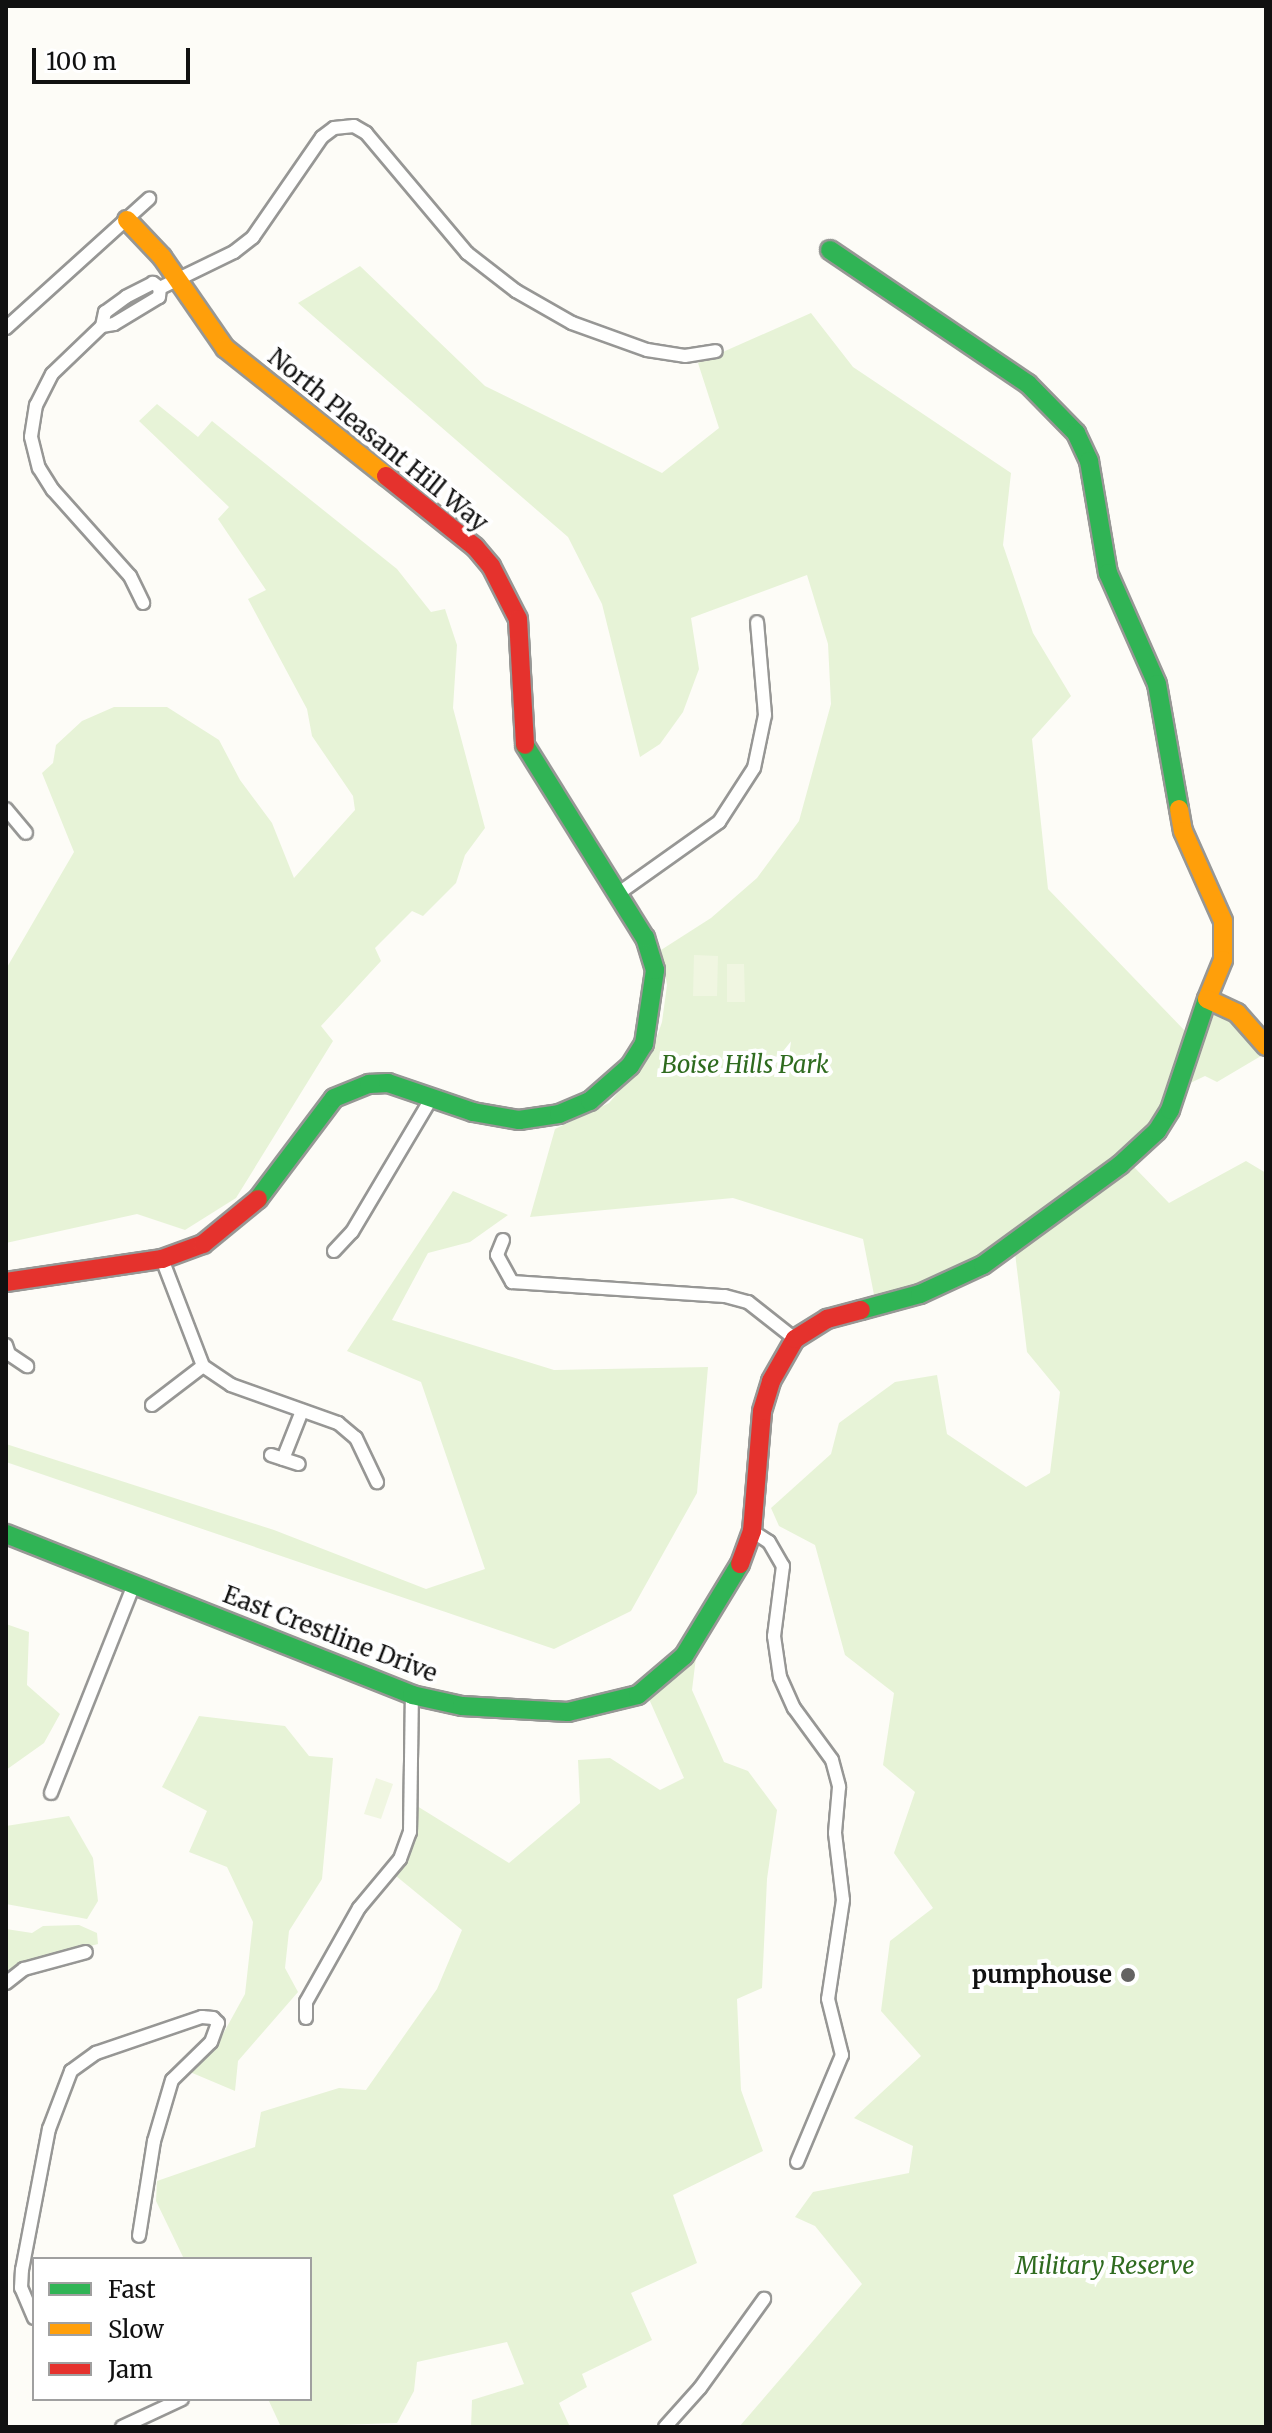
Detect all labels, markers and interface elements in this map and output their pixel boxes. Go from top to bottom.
scale bar [36,32,194,82]
text: 100 m [46,46,116,77]
street label: North Pleasant Hill Way [262,343,494,537]
park label: Boise Hills Park [661,1051,829,1079]
street label: East Crestline Drive [219,1580,441,1688]
place label: pumphouse [972,1961,1112,1989]
marker: pumphouse [1119,1966,1137,1984]
park label: Military Reserve [1016,2252,1194,2280]
legend [32,2257,312,2401]
text: Fast [108,2274,156,2305]
text: Slow [108,2314,164,2345]
text: Jam [108,2354,153,2385]

